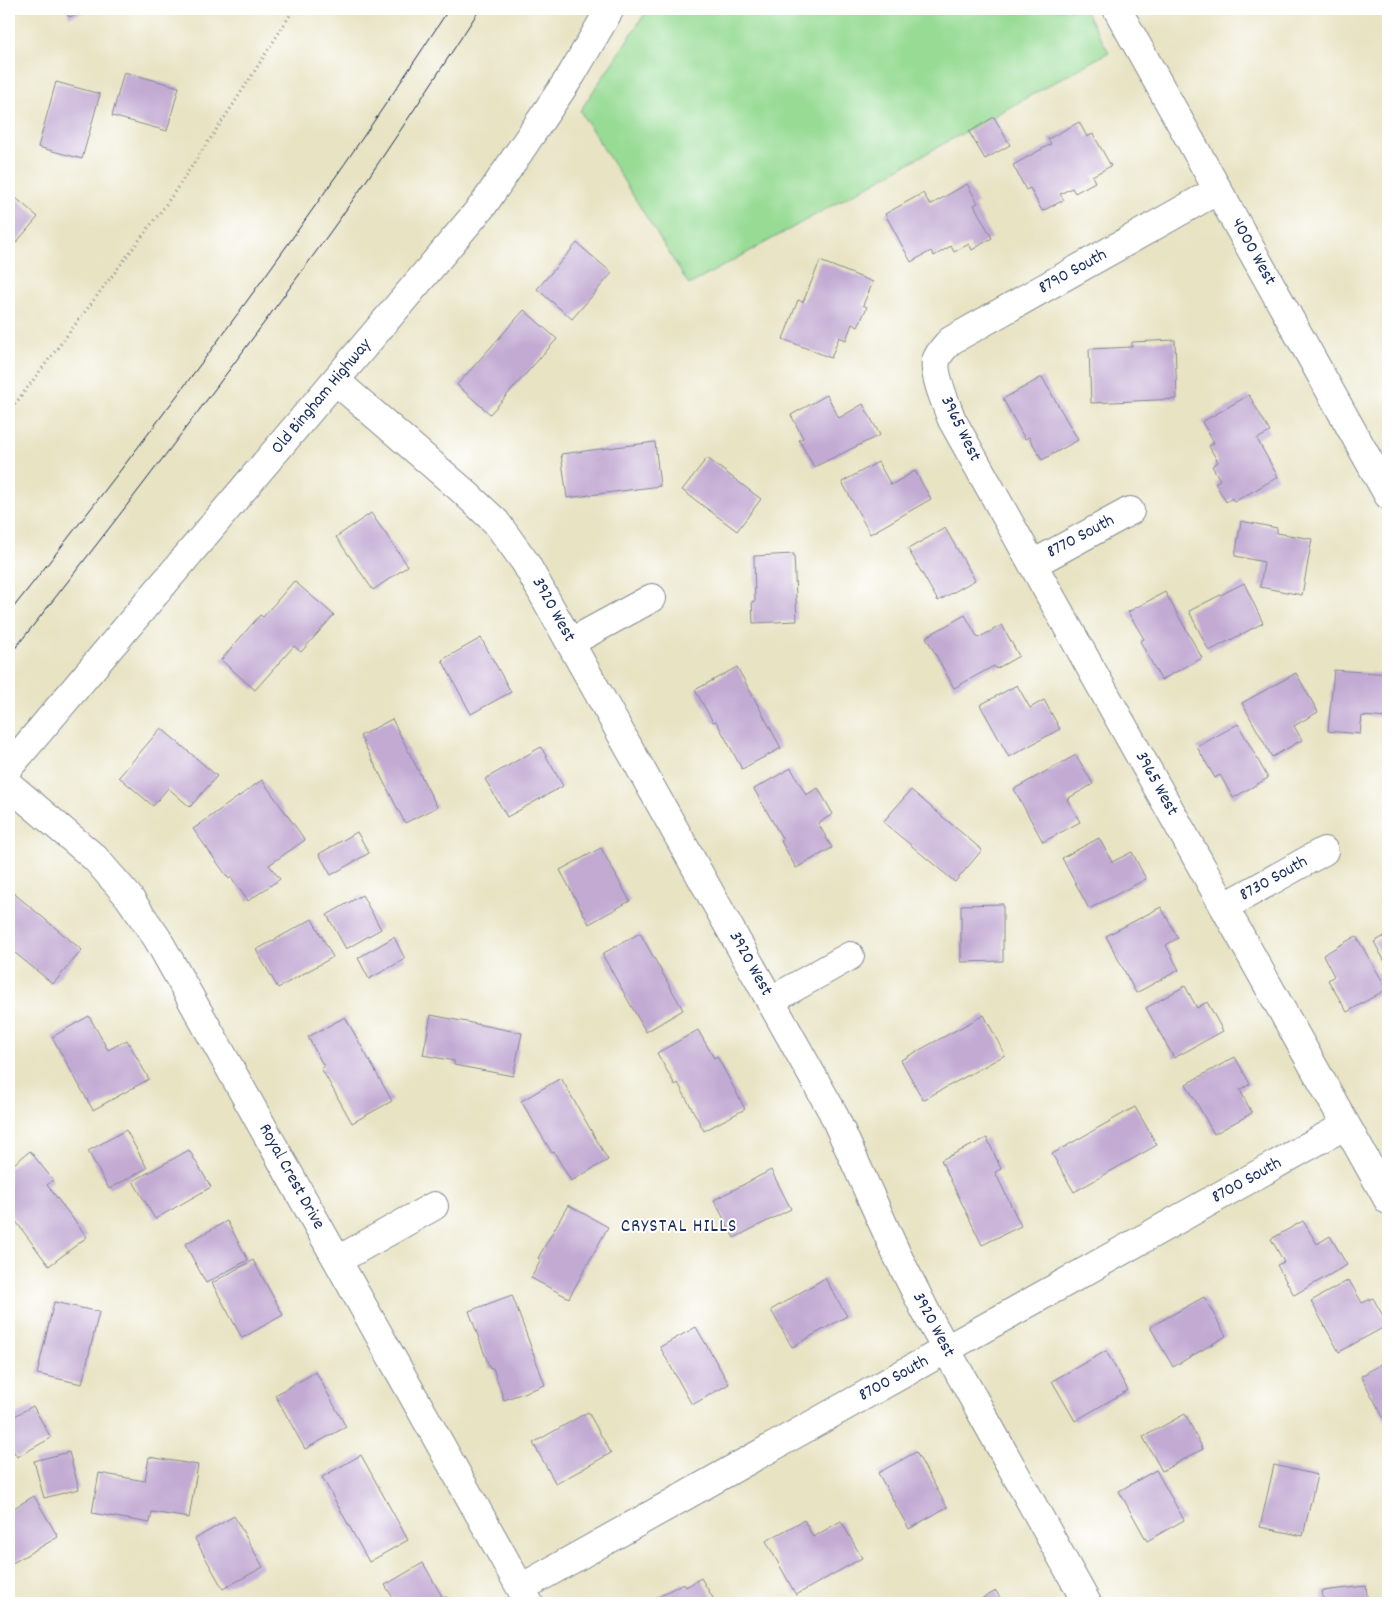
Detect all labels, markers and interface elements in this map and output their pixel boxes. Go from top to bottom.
street label: 4000 West [1224,214,1282,291]
street label: 8790 South [1034,243,1112,301]
street label: Old Bingham Highway [266,333,378,460]
street label: 3965 West [933,392,987,466]
street label: 8770 South [1043,509,1119,565]
street label: 3920 West [525,573,581,647]
street label: 3965 West [1128,747,1184,821]
street label: 8730 South [1235,850,1313,908]
street label: 3920 West [722,927,778,1001]
street label: Royal Crest Drive [252,1120,330,1234]
street label: 8700 South [1208,1152,1286,1210]
district label: CRYSTAL HILLS [621,1214,737,1241]
street label: 3920 West [905,1288,961,1362]
street label: 8700 South [855,1350,933,1408]

